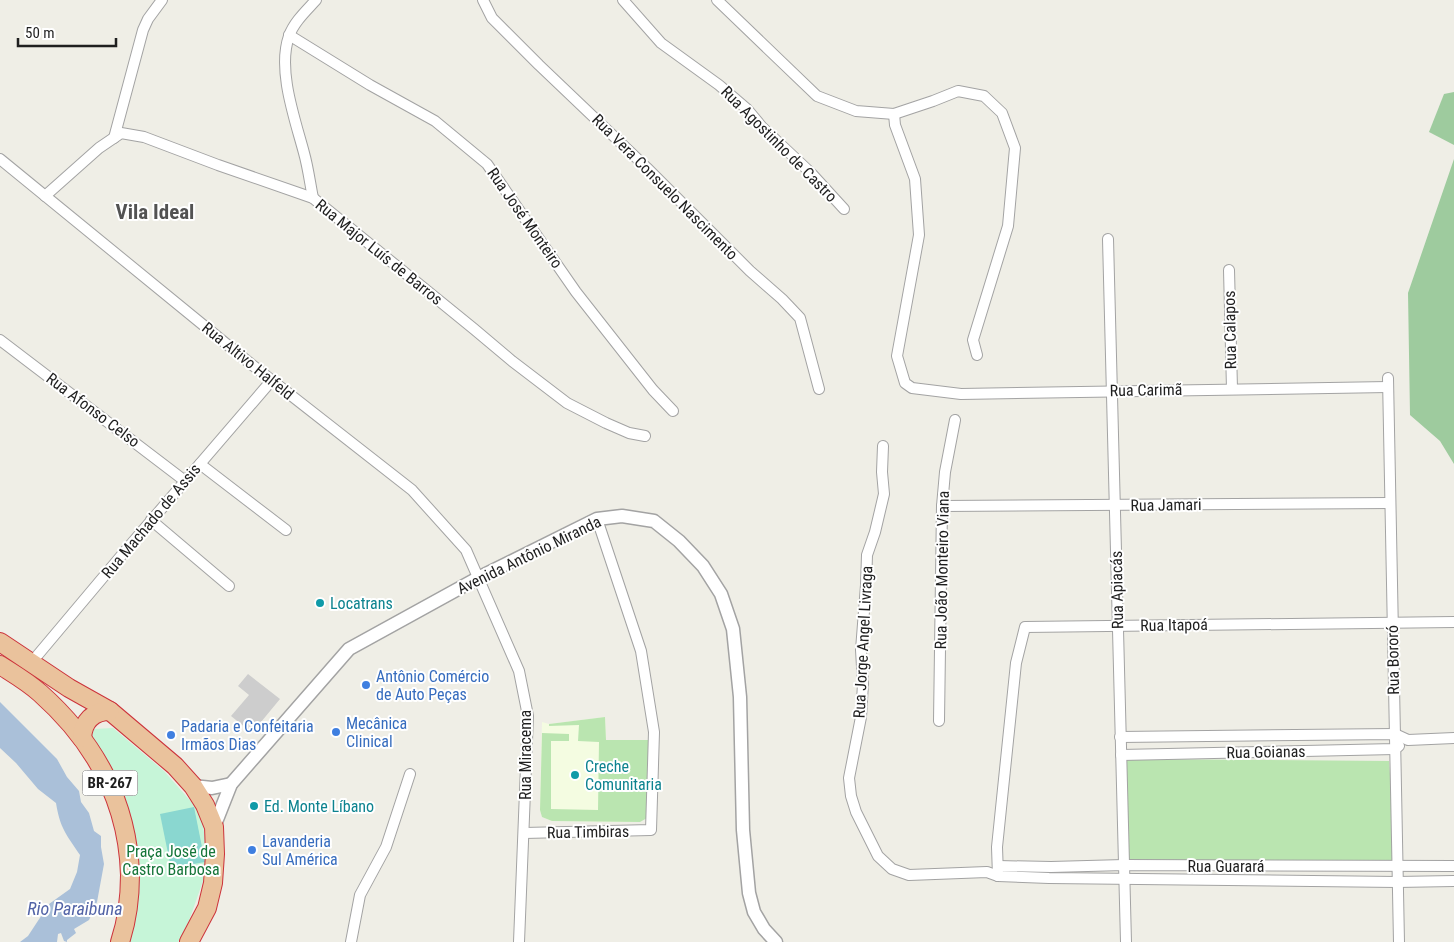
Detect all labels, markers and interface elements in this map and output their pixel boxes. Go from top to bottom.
scale bar [18,15,115,47]
text: 50 m [25,24,55,42]
street label: Rua Agostinho de Castro [717,82,841,206]
street label: Rua Vera Consuelo Nascimento [588,110,742,264]
street label: Rua José Monteiro [483,164,567,272]
street label: Rua Major Luís de Barros [312,195,446,309]
district label: Vila Ideal [116,200,194,224]
street label: Rua Calapos [1220,290,1240,370]
street label: Rua Altivo Halfeld [198,318,298,404]
street label: Rua Afonso Celso [42,369,144,451]
street label: Rua Carimã [1110,380,1182,400]
street label: Rua Machado de Assis [98,460,204,582]
street label: Rua João Monteiro Viana [931,491,953,649]
street label: Rua Jamari [1130,495,1202,515]
street label: Avenida Antônio Miranda [454,512,604,598]
street label: Rua Apiacás [1107,551,1127,629]
street label: Rua Jorge Angel Livraga [850,565,876,719]
place label: Locatrans [330,594,393,613]
marker: Locatrans [314,597,326,609]
street label: Rua Itapoá [1140,615,1208,635]
street label: Rua Bororó [1383,625,1403,695]
place label: Antônio Comércio de Auto Peças [376,667,489,704]
marker: Antônio Comércio de Auto Peças [360,679,372,691]
street label: Rua Miracema [516,710,535,800]
place label: Mecânica Clinical [346,714,407,751]
place label: Padaria e Confeitaria Irmãos Dias [181,717,314,754]
marker: Mecânica Clinical [330,726,342,738]
marker: Padaria e Confeitaria Irmãos Dias [165,729,177,741]
street label: Rua Goianas [1226,742,1306,762]
place label: Creche Comunitaria [585,757,662,794]
marker: Creche Comunitaria [569,769,581,781]
road number: BR-267 [82,770,138,796]
place label: Ed. Monte Líbano [264,797,374,816]
marker: Ed. Monte Líbano [248,800,260,812]
street label: Rua Timbiras [547,822,629,842]
place label: Lavanderia Sul América [262,832,338,869]
park label: Praça José de Castro Barbosa [122,842,220,879]
marker: Lavanderia Sul América [246,844,258,856]
street label: Rua Guarará [1188,857,1264,876]
water label: Rio Paraibuna [27,898,123,919]

